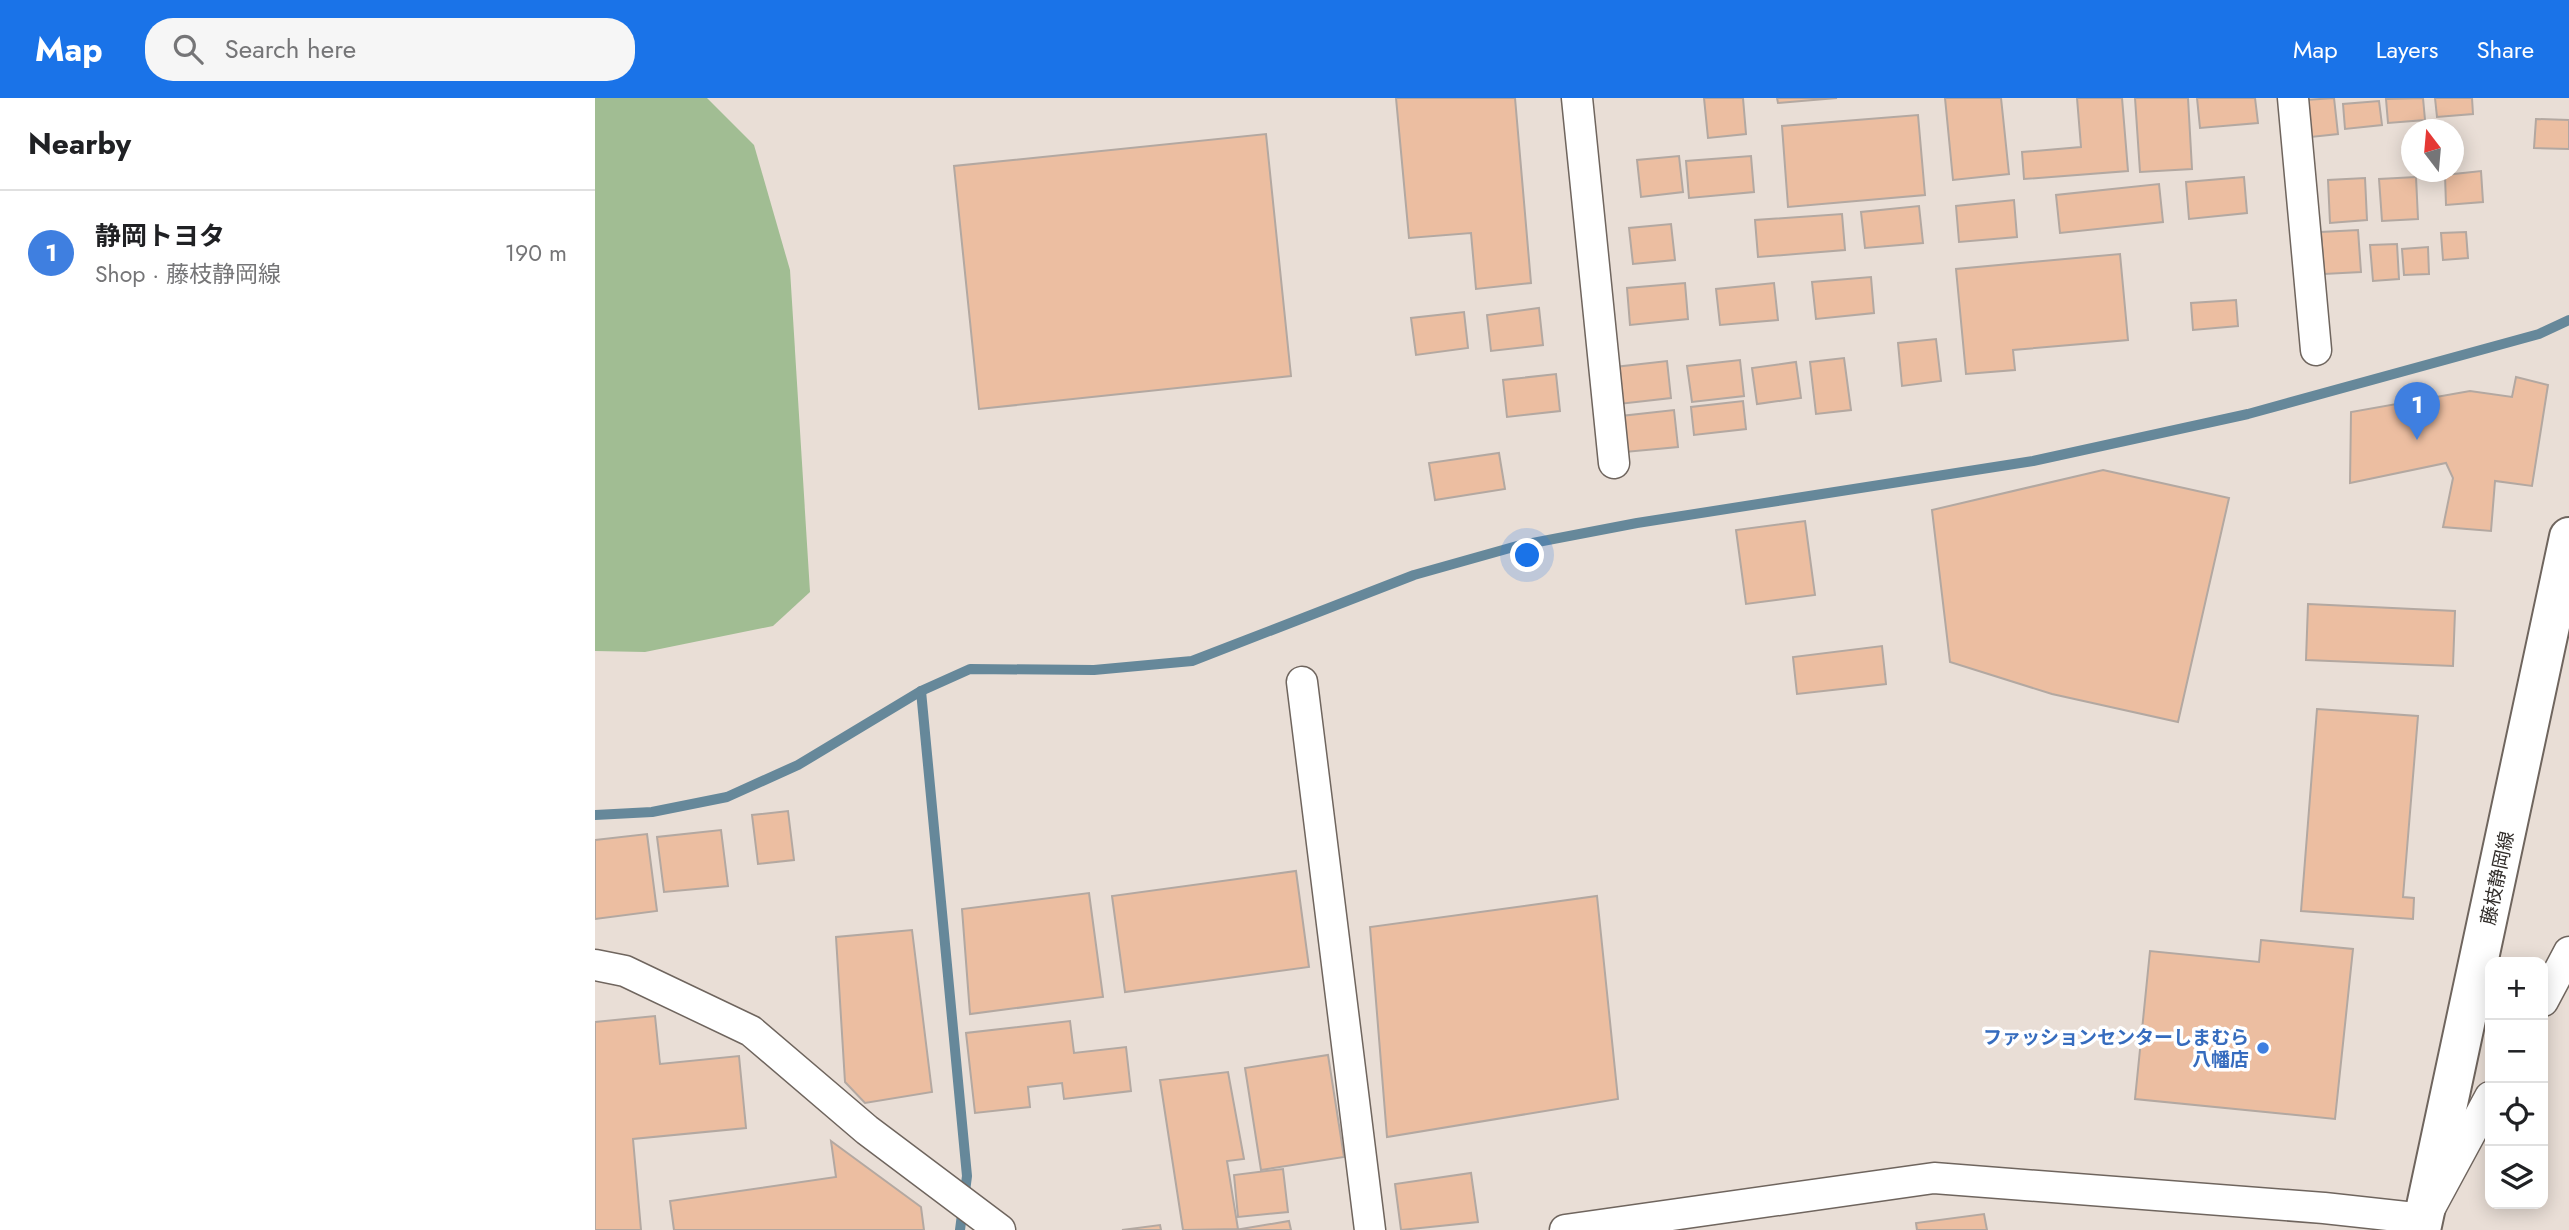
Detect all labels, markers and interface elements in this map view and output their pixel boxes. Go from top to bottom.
search box [145,18,635,81]
text: Map [35,26,103,73]
icon: search [169,30,207,68]
text: Search here [225,30,356,68]
text: Map [2293,32,2338,67]
text: Layers [2376,32,2438,67]
text: Share [2476,32,2534,67]
north arrow [2401,119,2464,182]
text: Nearby [28,122,131,165]
text: 静岡トヨタ [95,217,225,255]
text: 1 [45,236,57,270]
text: 190 m [505,236,567,270]
text: Shop · 藤枝静岡線 [95,257,281,291]
pin: 1 [2394,382,2440,440]
your location [1510,538,1544,572]
street label: 藤枝静岡線 [2474,829,2521,927]
map controls [2485,957,2548,1209]
button: + [2485,957,2548,1020]
button: − [2485,1020,2548,1083]
place label: ファッションセンターしまむら 八幡店 [1983,1024,2249,1073]
marker: ファッションセンターしまむら 八幡店 [2255,1040,2271,1056]
button: locate [2485,1083,2548,1146]
button: layers [2485,1146,2548,1209]

